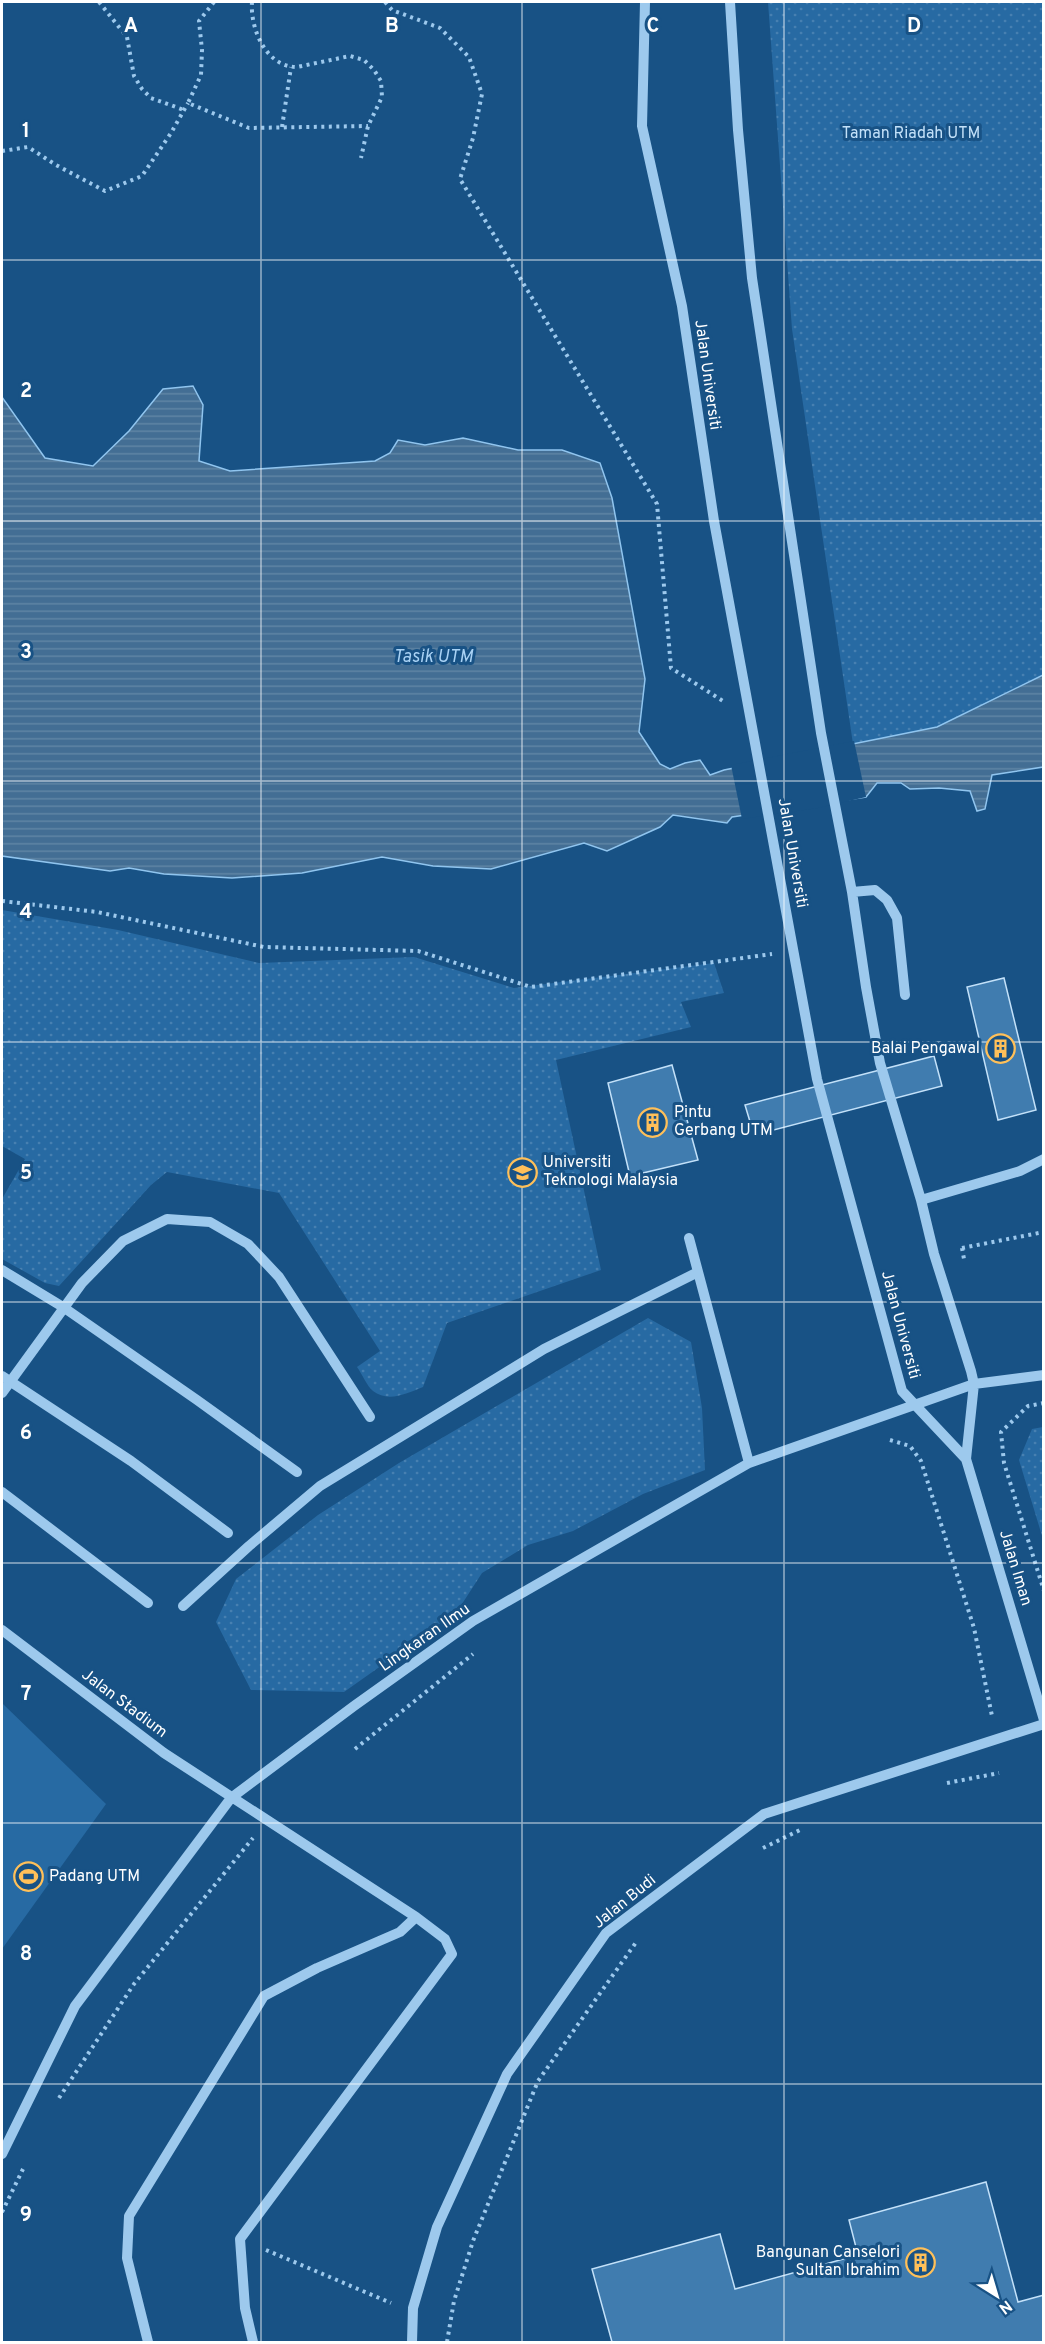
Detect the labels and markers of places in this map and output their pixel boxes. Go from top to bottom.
building icon: Balai Pengawal [985,1033,1017,1065]
place label: Balai Pengawal [871,1039,980,1059]
place label: Pintu Gerbang UTM [674,1103,773,1141]
building icon: Pintu Gerbang UTM [637,1106,669,1138]
place label: Universiti Teknologi Malaysia [543,1153,678,1191]
school or university icon: Universiti Teknologi Malaysia [506,1156,538,1188]
sports icon: Padang UTM [12,1861,44,1893]
place label: Padang UTM [49,1867,140,1887]
place label: Bangunan Canselori Sultan Ibrahim [756,2243,900,2281]
building icon: Bangunan Canselori Sultan Ibrahim [905,2246,937,2278]

